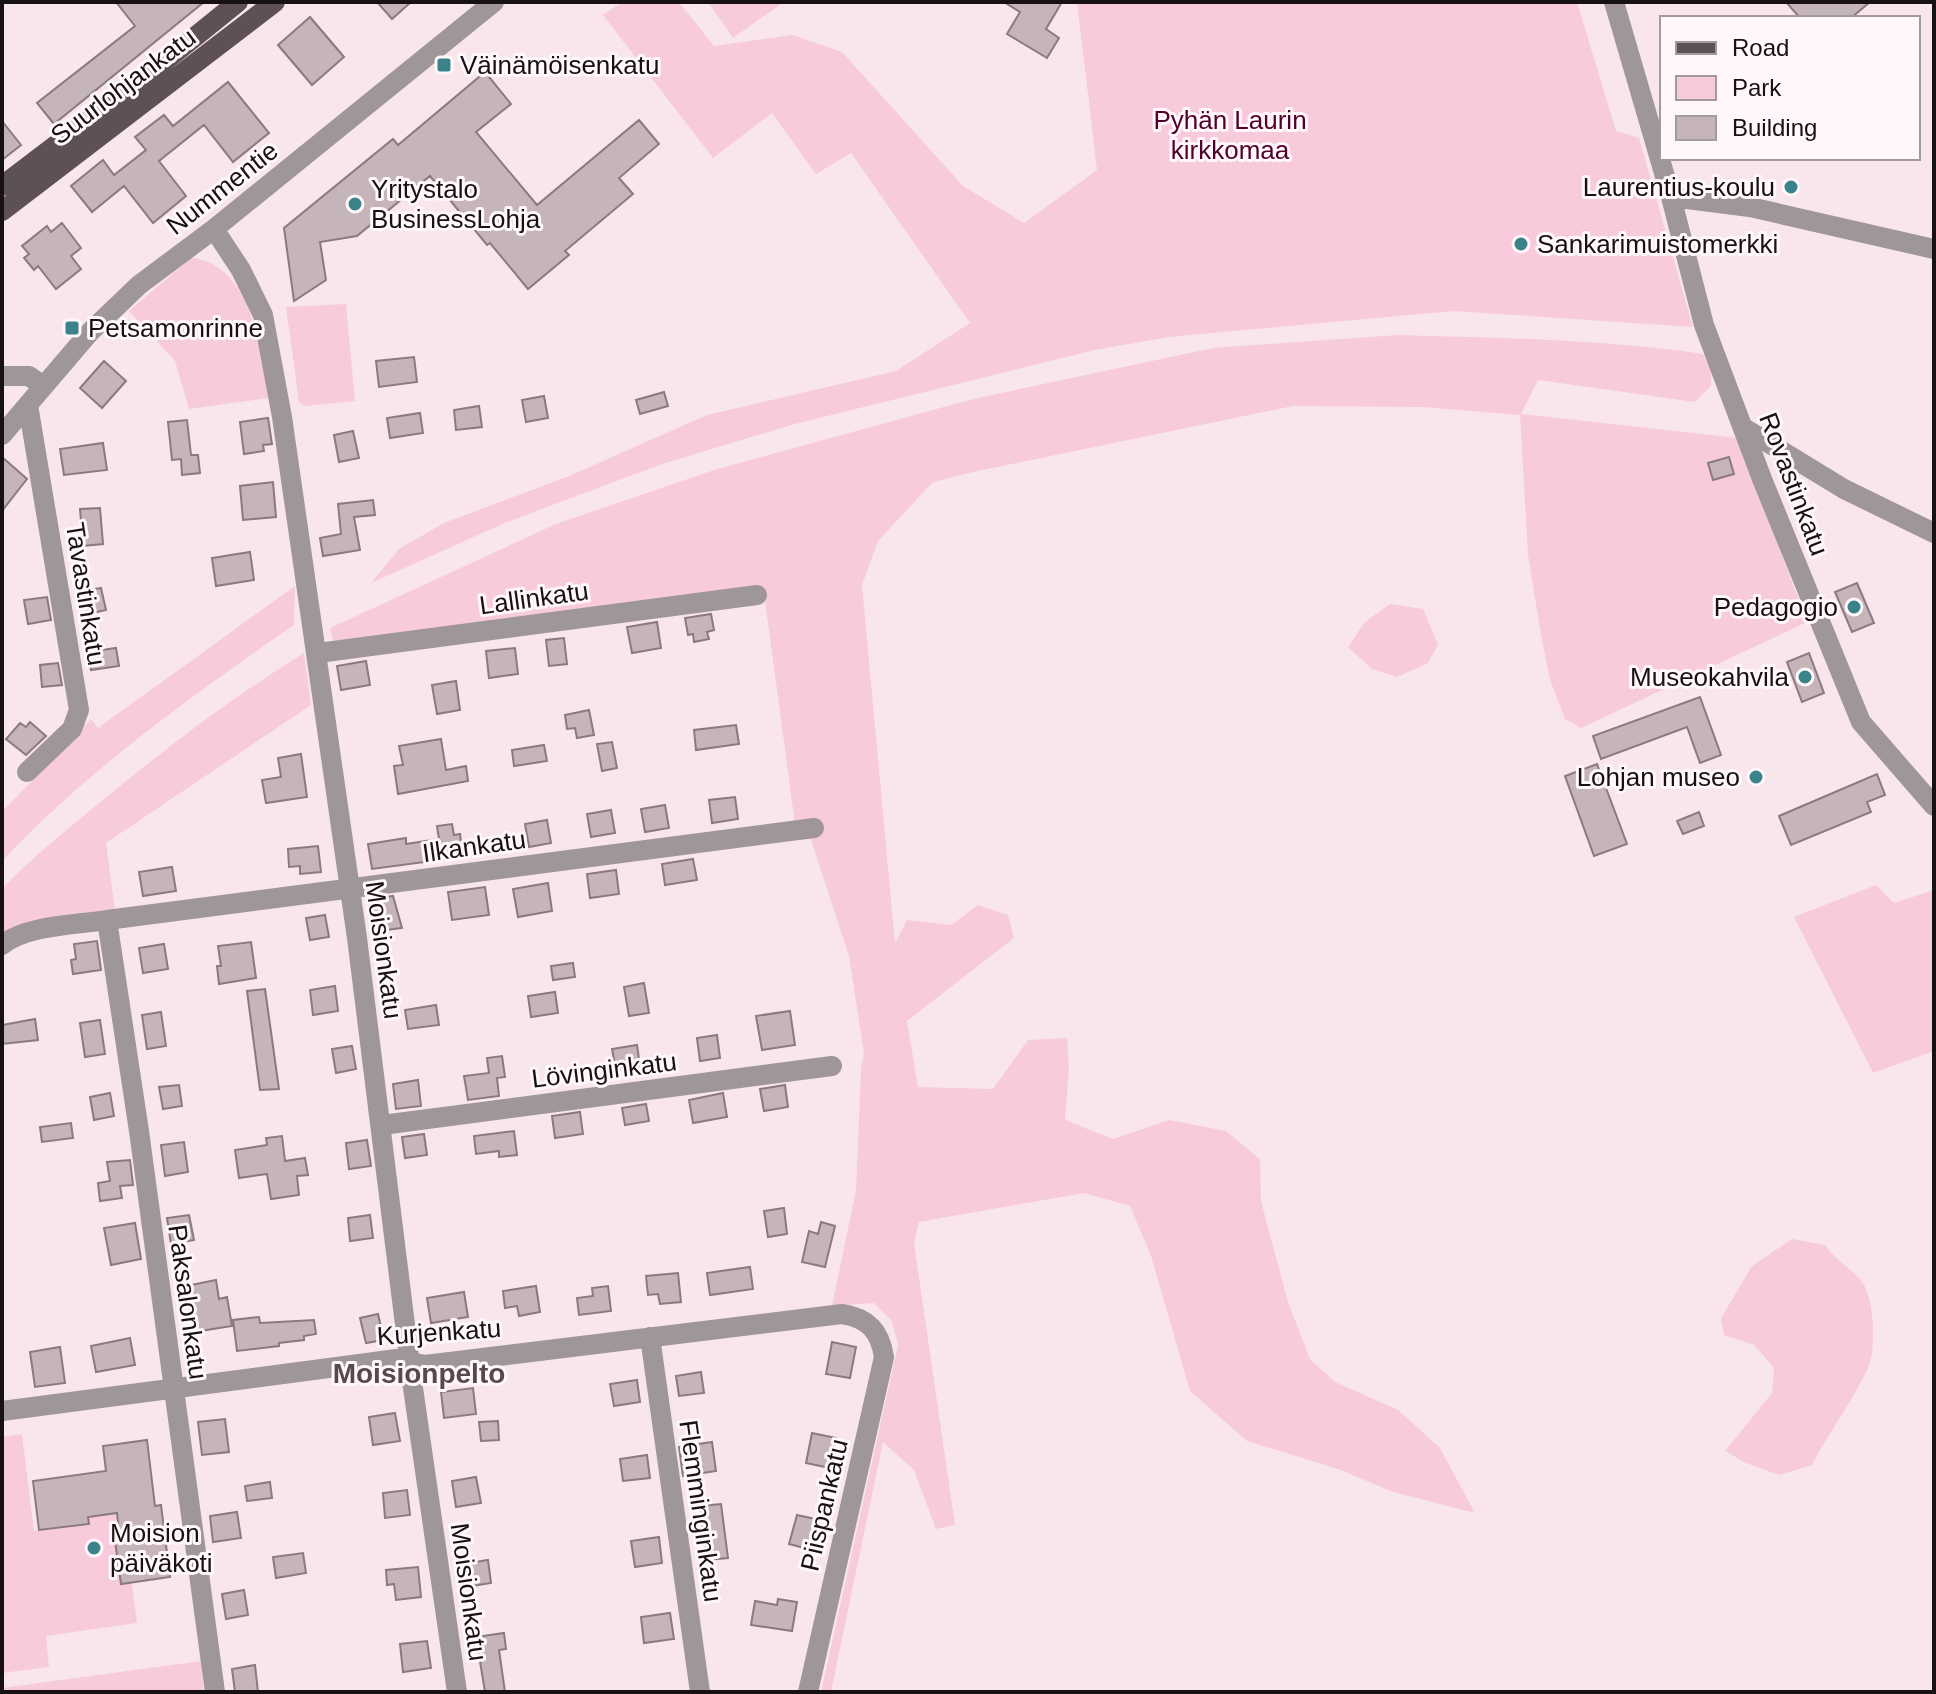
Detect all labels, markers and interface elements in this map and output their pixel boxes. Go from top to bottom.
legend [1660,16,1920,160]
street label: Suurlohjankatu [45,22,201,150]
text: Road [1732,34,1789,61]
place label: Väinämöisenkatu [460,50,659,80]
marker: Väinämöisenkatu [435,56,453,74]
text: Park [1732,74,1782,101]
park label: Pyhän Laurin kirkkomaa [1153,105,1307,165]
text: Building [1732,114,1817,141]
street label: Nummentie [160,135,284,241]
place label: Laurentius-koulu [1583,172,1775,202]
place label: Yritystalo BusinessLohja [371,174,541,234]
marker: Laurentius-koulu [1782,178,1800,196]
marker: Yritystalo BusinessLohja [346,195,364,213]
place label: Sankarimuistomerkki [1537,229,1778,259]
marker: Sankarimuistomerkki [1512,235,1530,253]
place label: Petsamonrinne [88,313,263,343]
marker: Petsamonrinne [63,319,81,337]
street label: Rovastinkatu [1753,408,1835,560]
street label: Tavastinkatu [60,520,112,668]
street label: Lallinkatu [478,576,590,620]
place label: Pedagogio [1714,592,1838,622]
marker: Pedagogio [1845,598,1863,616]
place label: Museokahvila [1630,662,1790,692]
marker: Museokahvila [1796,668,1814,686]
place label: Lohjan museo [1577,762,1740,792]
marker: Lohjan museo [1747,768,1765,786]
street label: Ilkankatu [420,824,528,868]
street label: Moisionkatu [359,879,409,1021]
street label: Lövinginkatu [530,1046,678,1094]
street label: Paksalonkatu [162,1223,214,1381]
street label: Kurjenkatu [376,1313,502,1351]
district label: Moisionpelto [333,1358,505,1389]
street label: Flemminginkatu [673,1418,729,1604]
street label: Piispankatu [794,1436,854,1574]
place label: Moision päiväkoti [110,1518,213,1578]
street label: Moisionkatu [444,1521,494,1663]
marker: Moision päiväkoti [85,1539,103,1557]

